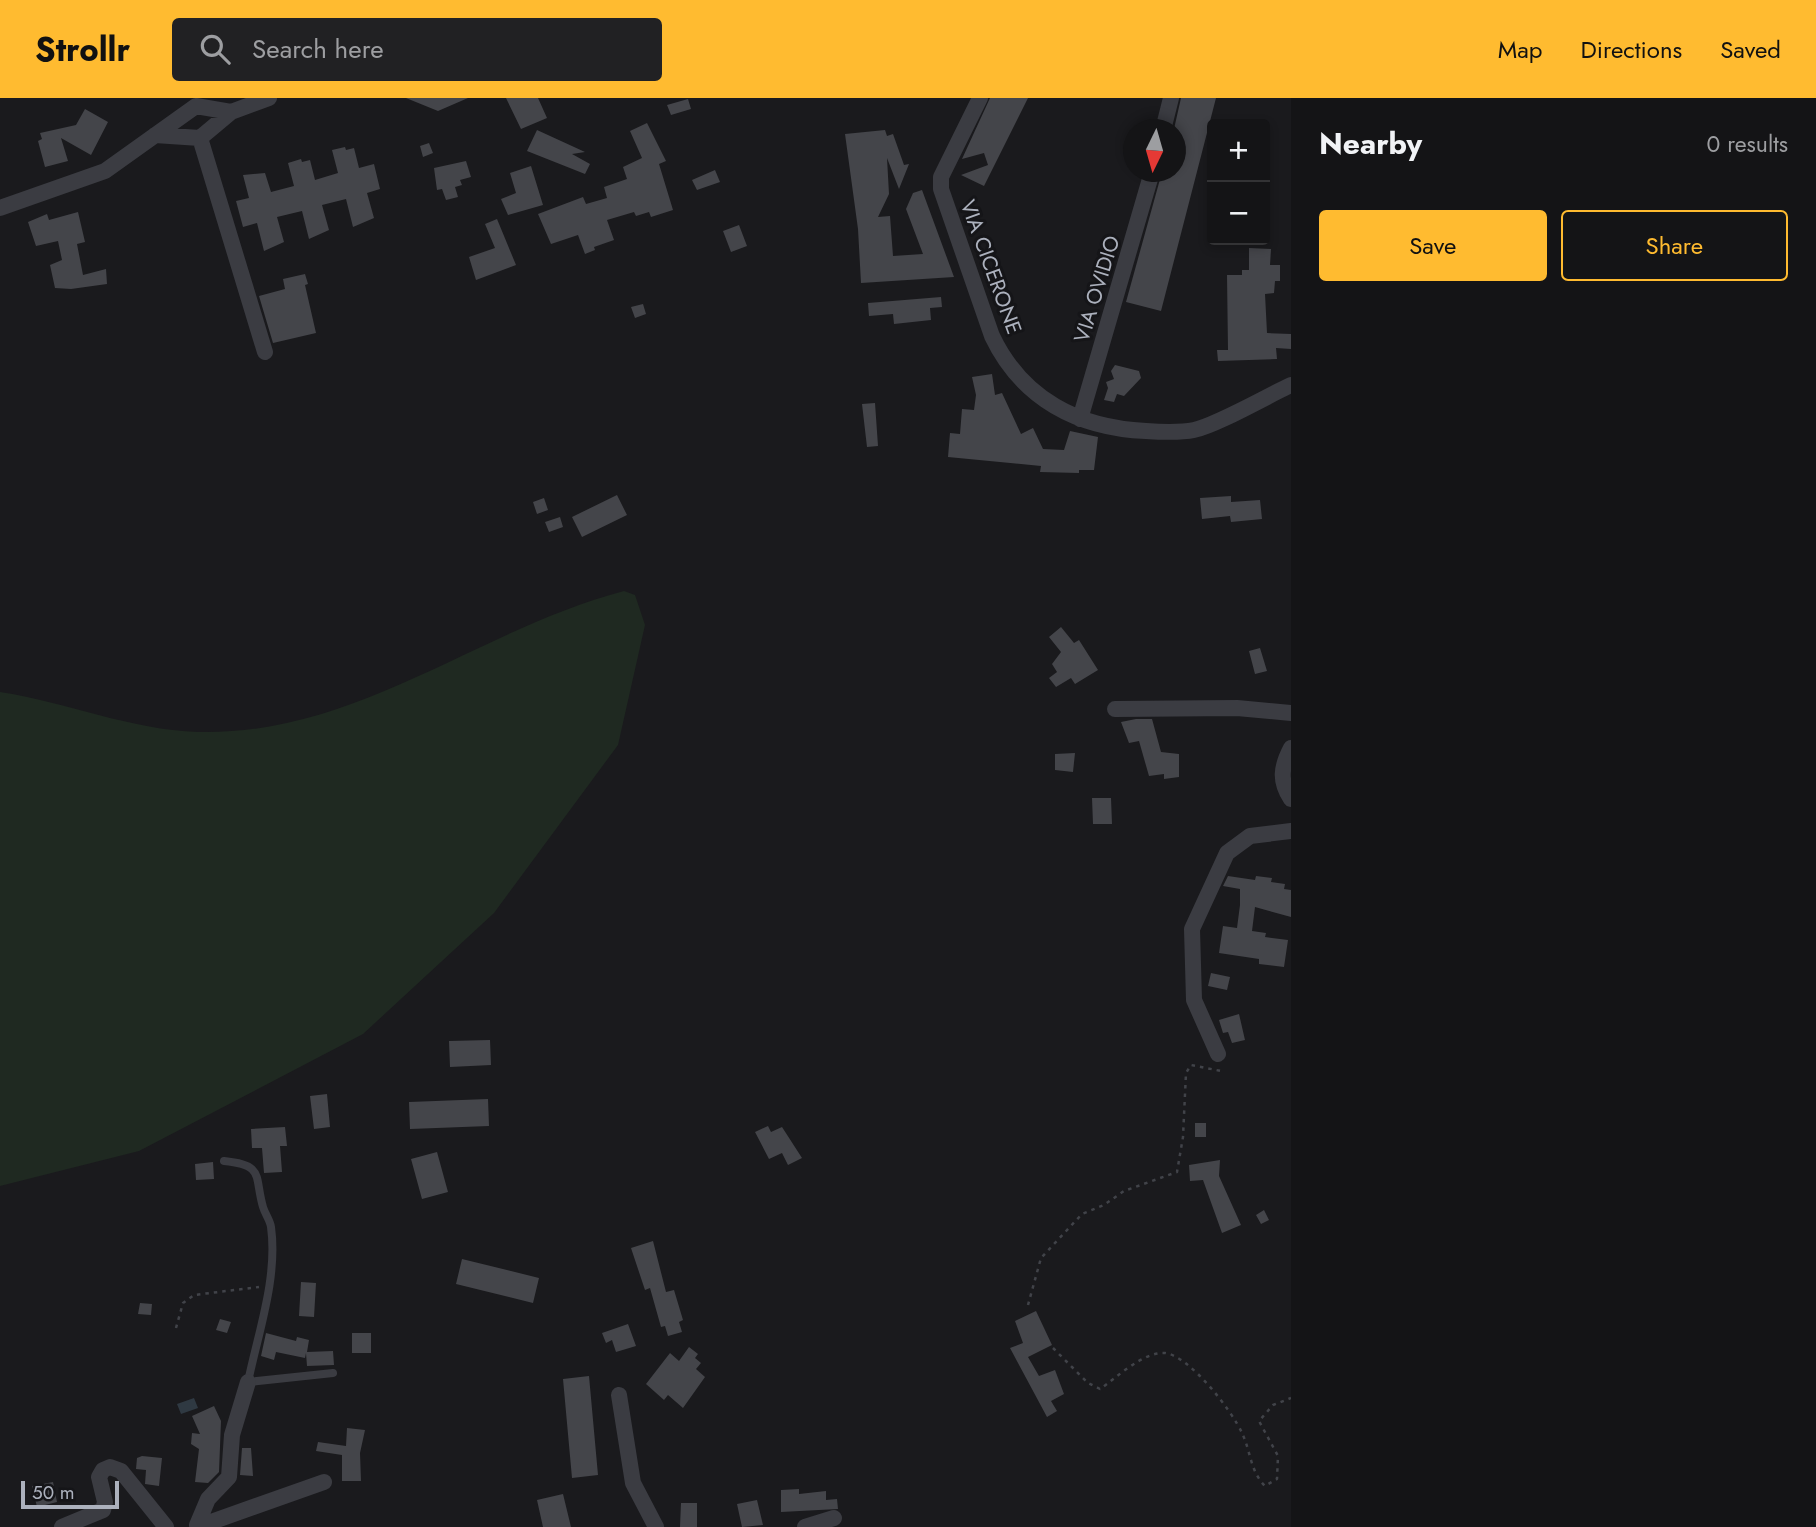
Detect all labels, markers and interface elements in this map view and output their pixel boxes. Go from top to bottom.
search box [172,18,662,81]
text: Strollr [35,26,130,73]
icon: search [196,30,234,68]
text: Search here [252,30,384,68]
text: Map [1498,32,1543,67]
text: Directions [1581,32,1682,67]
text: Saved [1720,32,1781,67]
north arrow [1123,119,1186,182]
map controls [1207,119,1270,245]
button: + [1207,119,1270,182]
text: Nearby [1319,122,1422,165]
text: 0 results [1706,127,1788,161]
button: − [1207,182,1270,245]
street label: VIA CICERONE [953,196,1029,338]
button: Save [1319,210,1547,281]
button: Share [1561,210,1788,281]
street label: VIA OVIDIO [1067,232,1127,346]
scale bar [21,1478,119,1510]
text: 50 m [32,1479,75,1506]

